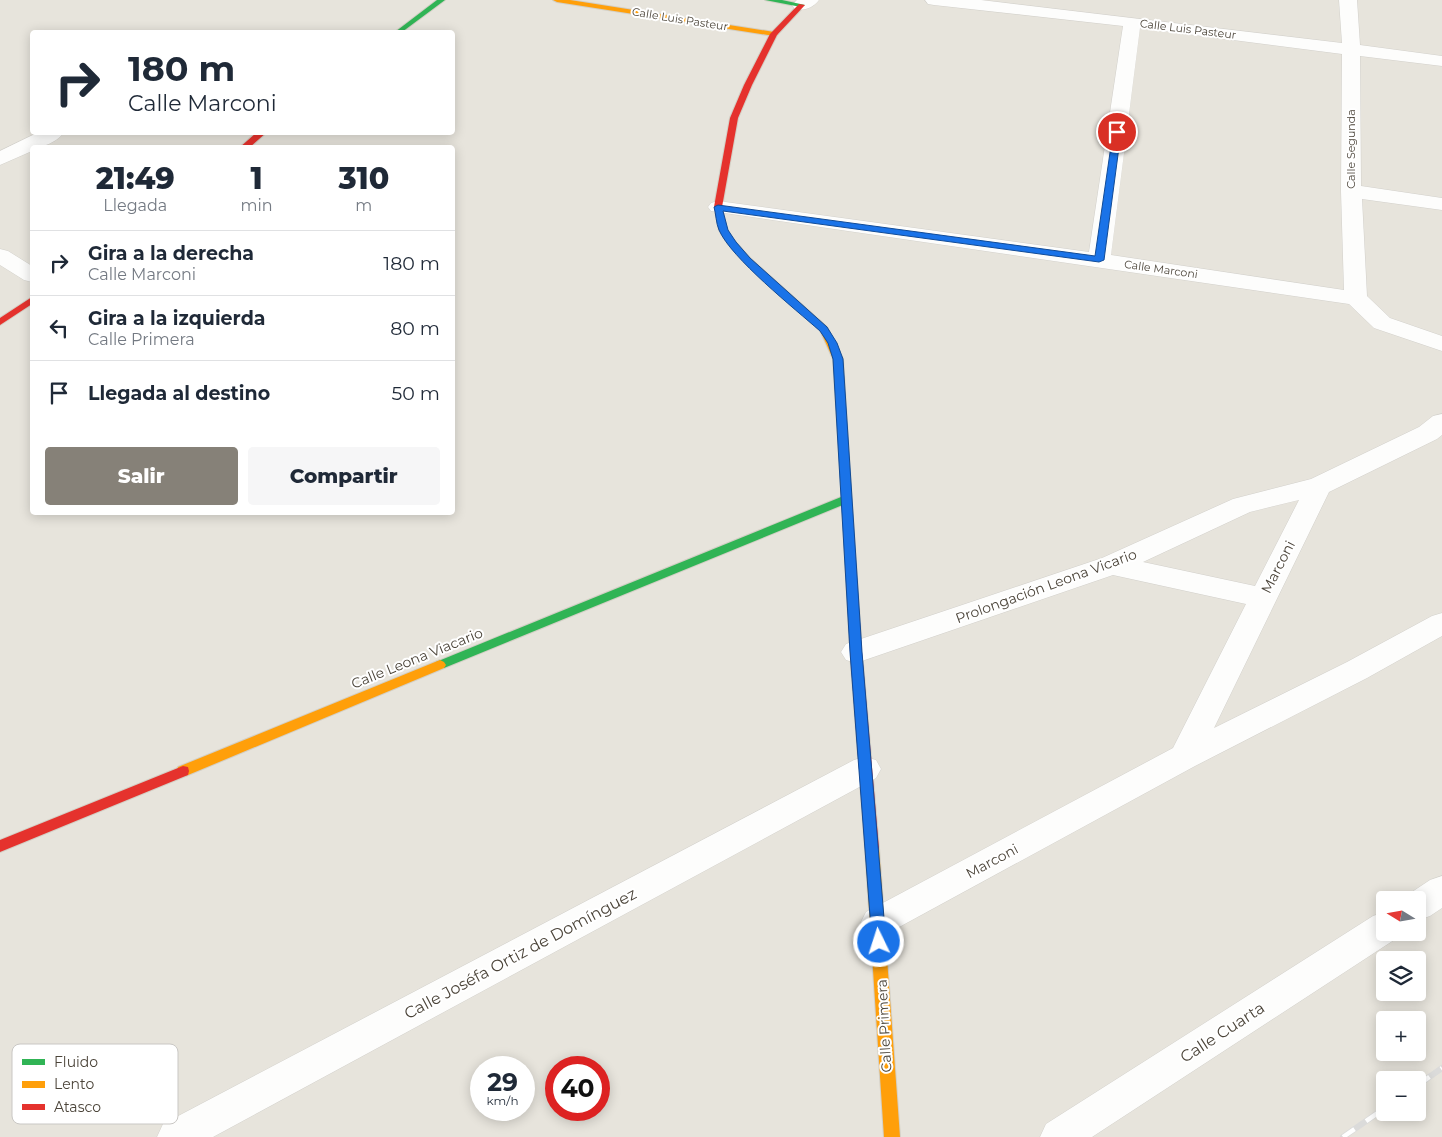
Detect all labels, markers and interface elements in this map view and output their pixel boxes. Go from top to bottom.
street label: Calle Luis Pasteur [631,5,729,33]
street label: Calle Luis Pasteur [1139,16,1237,42]
text: 180 m [128,47,235,90]
icon: right [45,50,110,115]
text: Calle Marconi [128,90,277,117]
street label: Calle Segunda [1344,109,1358,189]
pin [1096,111,1138,153]
icon: arrive [1103,118,1131,146]
text: 21:49 [96,160,175,197]
text: 1 [251,160,263,197]
text: 310 [338,160,389,197]
text: Llegada [103,196,167,215]
text: min [241,196,273,215]
text: m [355,196,372,215]
text: Gira a la derecha [88,242,254,265]
icon: right [45,249,73,277]
text: 180 m [383,252,440,275]
street label: Calle Marconi [1123,257,1199,281]
text: Calle Marconi [88,265,196,284]
text: Gira a la izquierda [88,307,266,330]
icon: left [45,314,73,342]
text: 80 m [390,317,440,340]
text: Calle Primera [88,330,195,349]
icon: arrive [45,379,73,407]
text: Llegada al destino [88,382,270,405]
text: 50 m [392,382,440,405]
button: Salir [45,447,238,505]
button: Compartir [248,447,440,505]
street label: Marconi [1257,538,1299,596]
street label: Prolongación Leona Vicario [953,545,1139,627]
street label: Calle Leona Viacario [349,623,486,693]
street label: Marconi [963,840,1021,882]
street label: Calle Joséfa Ortiz de Domínguez [401,884,640,1023]
north arrow [1376,891,1426,941]
map controls [1376,891,1426,1121]
position arrow [852,915,904,967]
button: layers [1376,951,1426,1001]
street label: Calle Primera [873,979,895,1073]
street label: Calle Cuarta [1177,998,1268,1067]
button: + [1376,1011,1426,1061]
legend [12,1044,178,1124]
text: Fluido [54,1053,98,1071]
speed limit sign: 40 [545,1056,610,1121]
text: 29 [487,1067,518,1097]
button: − [1376,1071,1426,1121]
text: Lento [54,1075,94,1093]
text: km/h [486,1093,519,1108]
text: Atasco [54,1098,101,1116]

